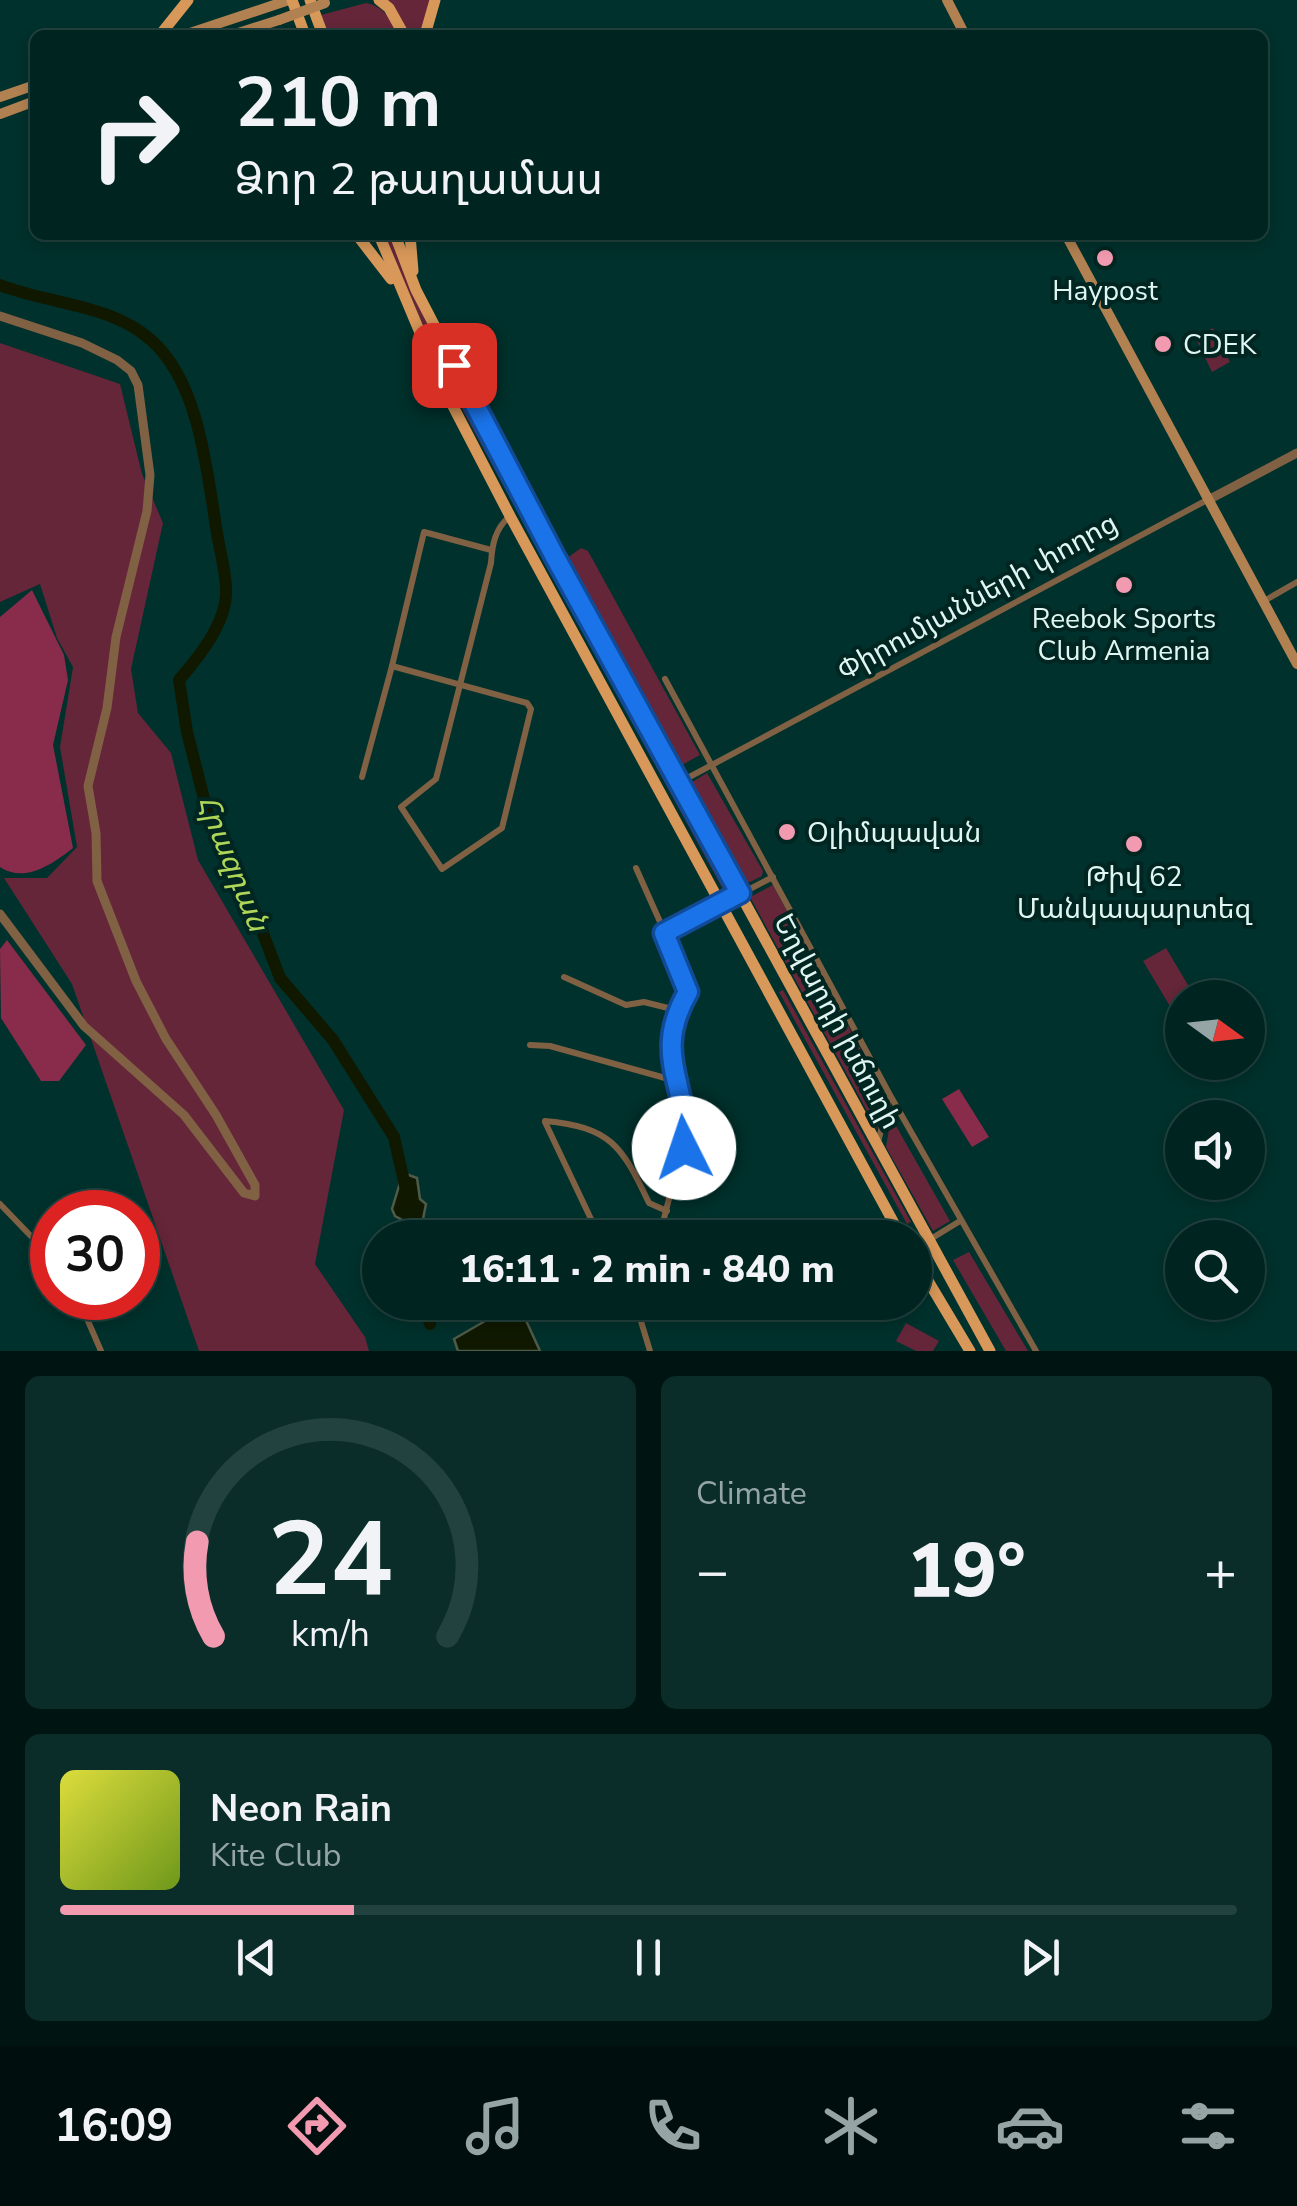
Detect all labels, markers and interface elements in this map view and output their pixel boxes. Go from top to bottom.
text: 210 m [235,55,441,151]
icon: right [70,70,200,200]
text: Ձոր 2 թաղամաս [235,149,603,210]
marker: Haypost [1094,247,1116,269]
place label: Haypost [1052,272,1158,310]
pin [412,323,497,408]
place label: CDEK [1183,326,1257,364]
marker: CDEK [1152,333,1174,355]
icon: arrive [427,338,482,393]
street label: Փիրումյանների փողոց [831,504,1124,690]
marker: Reebok Sports Club Armenia [1113,574,1135,596]
place label: Reebok Sports Club Armenia [1032,600,1216,670]
water label: Հրազդան [187,789,279,939]
place label: Օլիմպավան [807,814,981,852]
marker: Օլիմպավան [776,821,798,843]
marker: Թիվ 62 Մանկապարտեզ [1123,833,1145,855]
place label: Թիվ 62 Մանկապարտեզ [1017,858,1252,928]
street label: Եղվարդի խճուղի [764,907,910,1136]
north arrow [1165,980,1265,1080]
map controls [1165,980,1265,1320]
position arrow [632,1096,736,1200]
button: sound [1165,1100,1265,1200]
speed limit sign: 30 [30,1190,160,1320]
button: search [1165,1220,1265,1320]
text: 16:11 · 2 min · 840 m [459,1244,835,1295]
text: Climate [696,1472,807,1515]
text: 24 [268,1489,393,1631]
text: 19° [907,1520,1026,1622]
text: − [696,1534,729,1609]
text: + [1204,1534,1237,1609]
text: km/h [291,1610,370,1659]
text: Neon Rain [210,1783,392,1834]
text: Kite Club [210,1834,341,1877]
icon: previous [229,1930,284,1985]
icon: pause [621,1930,676,1985]
icon: next [1013,1930,1068,1985]
icon: directions [282,2091,352,2161]
icon: music [460,2091,530,2161]
icon: phone [638,2091,708,2161]
icon: climate [816,2091,886,2161]
icon: car [995,2091,1065,2161]
icon: filters [1173,2091,1243,2161]
text: 16:09 [54,2096,173,2157]

